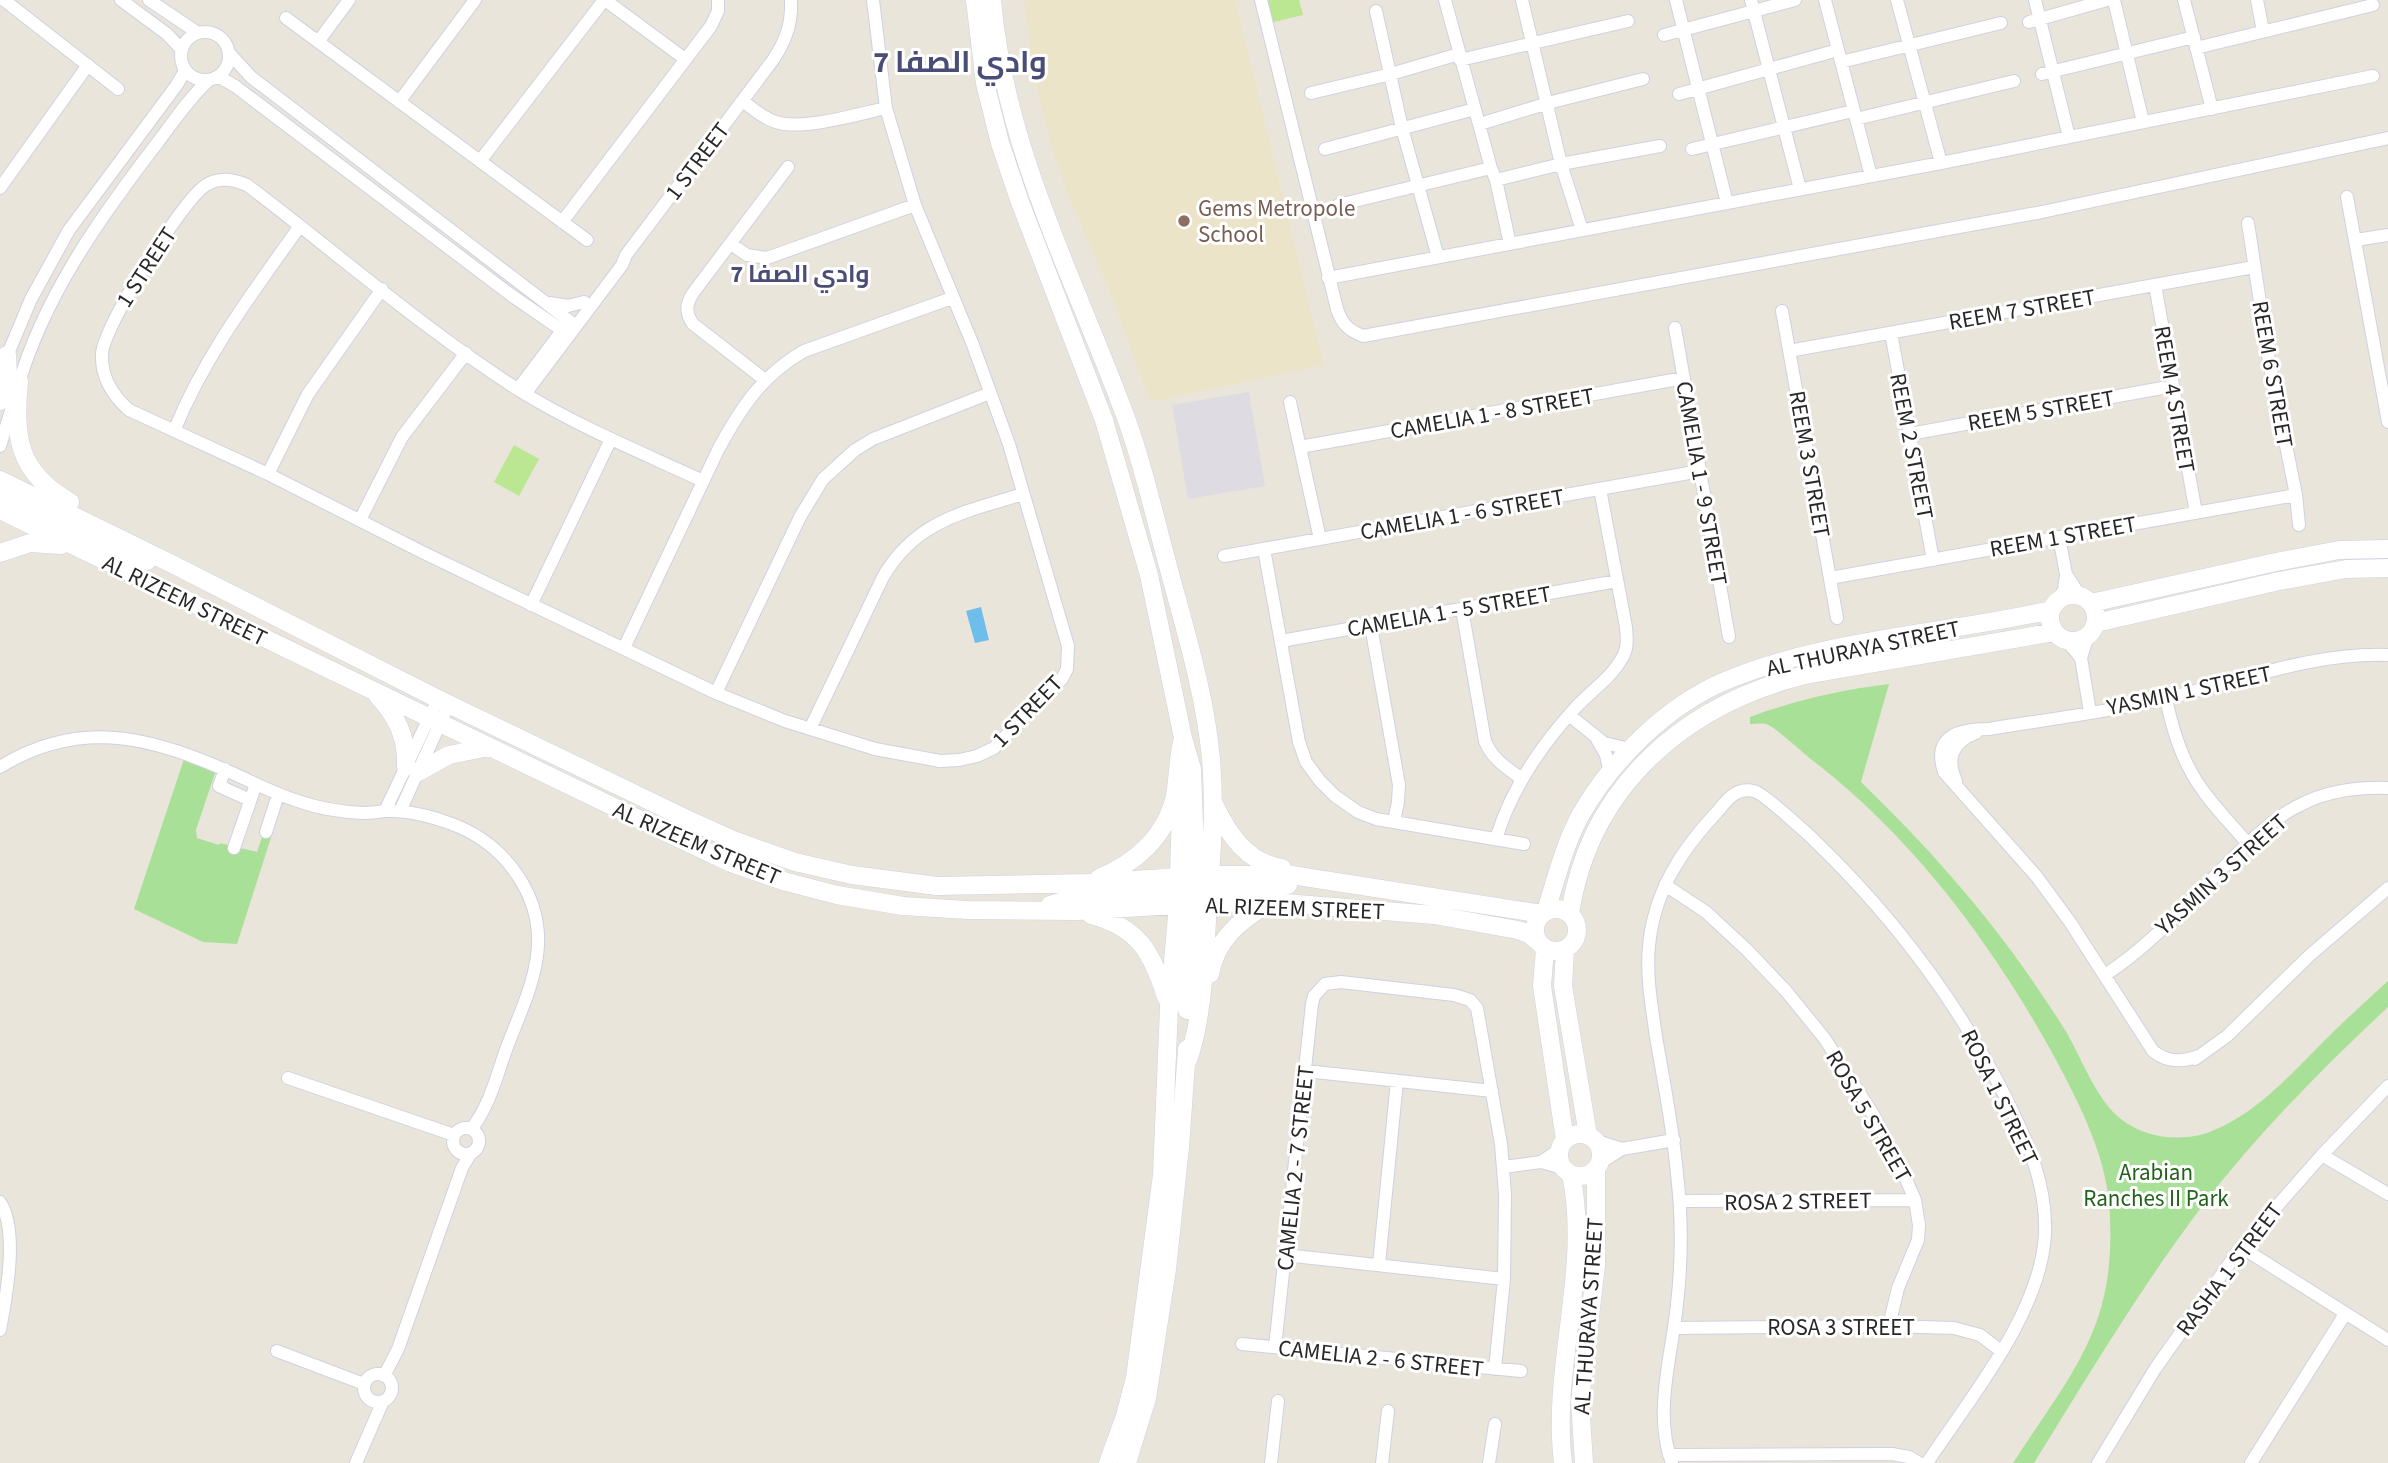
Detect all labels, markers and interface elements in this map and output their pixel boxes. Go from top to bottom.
district label: وادي الصفا 7 [873,41,1047,86]
street label: 1 STREET [657,115,738,207]
place label: Gems Metropole School [1198,192,1355,251]
marker: Gems Metropole School [1176,213,1192,229]
street label: 1 STREET [108,221,185,314]
district label: وادي الصفا 7 [731,257,869,293]
street label: REEM 7 STREET [1946,280,2098,339]
street label: REEM 6 STREET [2243,298,2302,450]
street label: REEM 4 STREET [2145,323,2204,475]
street label: REEM 2 STREET [1881,370,1942,522]
street label: CAMELIA 1 - 8 STREET [1388,379,1597,448]
street label: CAMELIA 1 - 9 STREET [1667,379,1736,588]
street label: REEM 5 STREET [1965,381,2117,440]
street label: REEM 3 STREET [1780,388,1839,540]
street label: CAMELIA 1 - 6 STREET [1358,480,1567,549]
street label: REEM 1 STREET [1987,507,2139,566]
street label: AL RIZEEM STREET [97,546,273,655]
street label: CAMELIA 1 - 5 STREET [1345,577,1554,646]
street label: AL THURAYA STREET [1763,612,1963,685]
street label: YASMIN 1 STREET [2103,657,2274,724]
street label: 1 STREET [984,668,1070,755]
street label: AL RIZEEM STREET [608,793,786,894]
street label: YASMIN 3 STREET [2147,806,2295,943]
street label: AL RIZEEM STREET [1205,889,1385,928]
street label: ROSA 1 STREET [1952,1024,2047,1171]
street label: ROSA 5 STREET [1817,1044,1920,1188]
street label: CAMELIA 2 - 7 STREET [1268,1064,1323,1272]
park label: Arabian Ranches II Park [2083,1156,2229,1215]
street label: ROSA 2 STREET [1724,1184,1872,1219]
street label: RASHA 1 STREET [2168,1196,2291,1343]
street label: AL THURAYA STREET [1565,1217,1612,1416]
street label: ROSA 3 STREET [1767,1311,1915,1344]
street label: CAMELIA 2 - 6 STREET [1277,1331,1485,1386]

